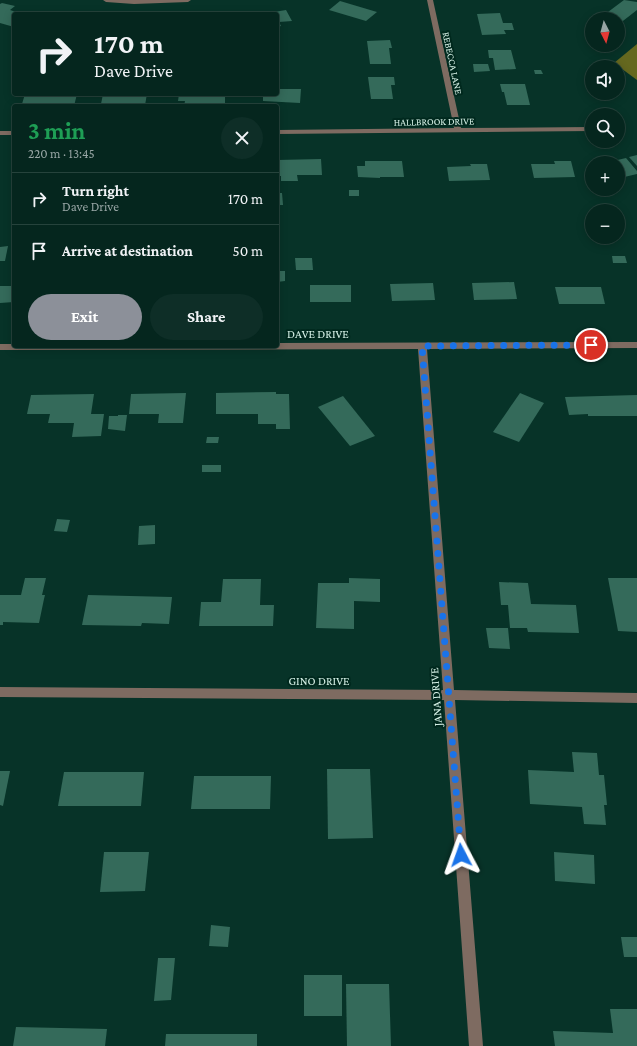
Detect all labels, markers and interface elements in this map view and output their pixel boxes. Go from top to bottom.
north arrow [585,12,625,52]
map controls [585,12,625,244]
icon: right [28,28,80,80]
text: 170 m [94,28,164,59]
street label: REBECCA LANE [441,31,465,96]
button: sound [585,60,625,100]
text: Dave Drive [94,61,173,81]
button: search [585,108,625,148]
street label: HALLBROOK DRIVE [394,115,475,128]
text: 3 min [28,117,85,144]
button: close [221,117,263,159]
text: 220 m · 13:45 [28,146,95,161]
button: + [585,156,625,196]
text: Turn right [62,183,129,199]
icon: right [28,188,50,210]
text: 170 m [228,191,263,207]
text: Dave Drive [62,199,119,214]
button: − [585,204,625,244]
icon: arrive [28,240,50,262]
text: Arrive at destination [62,243,193,259]
text: 50 m [233,243,263,259]
button: Exit [28,294,142,340]
button: Share [150,294,263,340]
street label: DAVE DRIVE [287,327,349,341]
pin [574,328,608,362]
icon: arrive [580,334,602,356]
street label: JANA DRIVE [427,667,445,728]
street label: GINO DRIVE [288,674,350,688]
position arrow [440,834,482,876]

